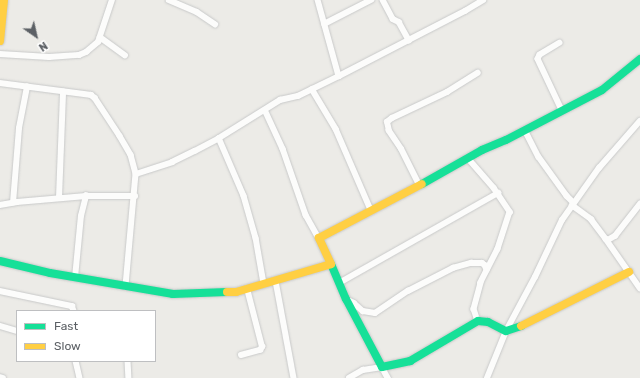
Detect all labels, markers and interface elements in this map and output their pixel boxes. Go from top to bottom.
north arrow [16,16,56,56]
text: N [36,39,50,54]
legend [16,310,156,362]
text: Fast [54,319,78,333]
text: Slow [54,339,81,353]

